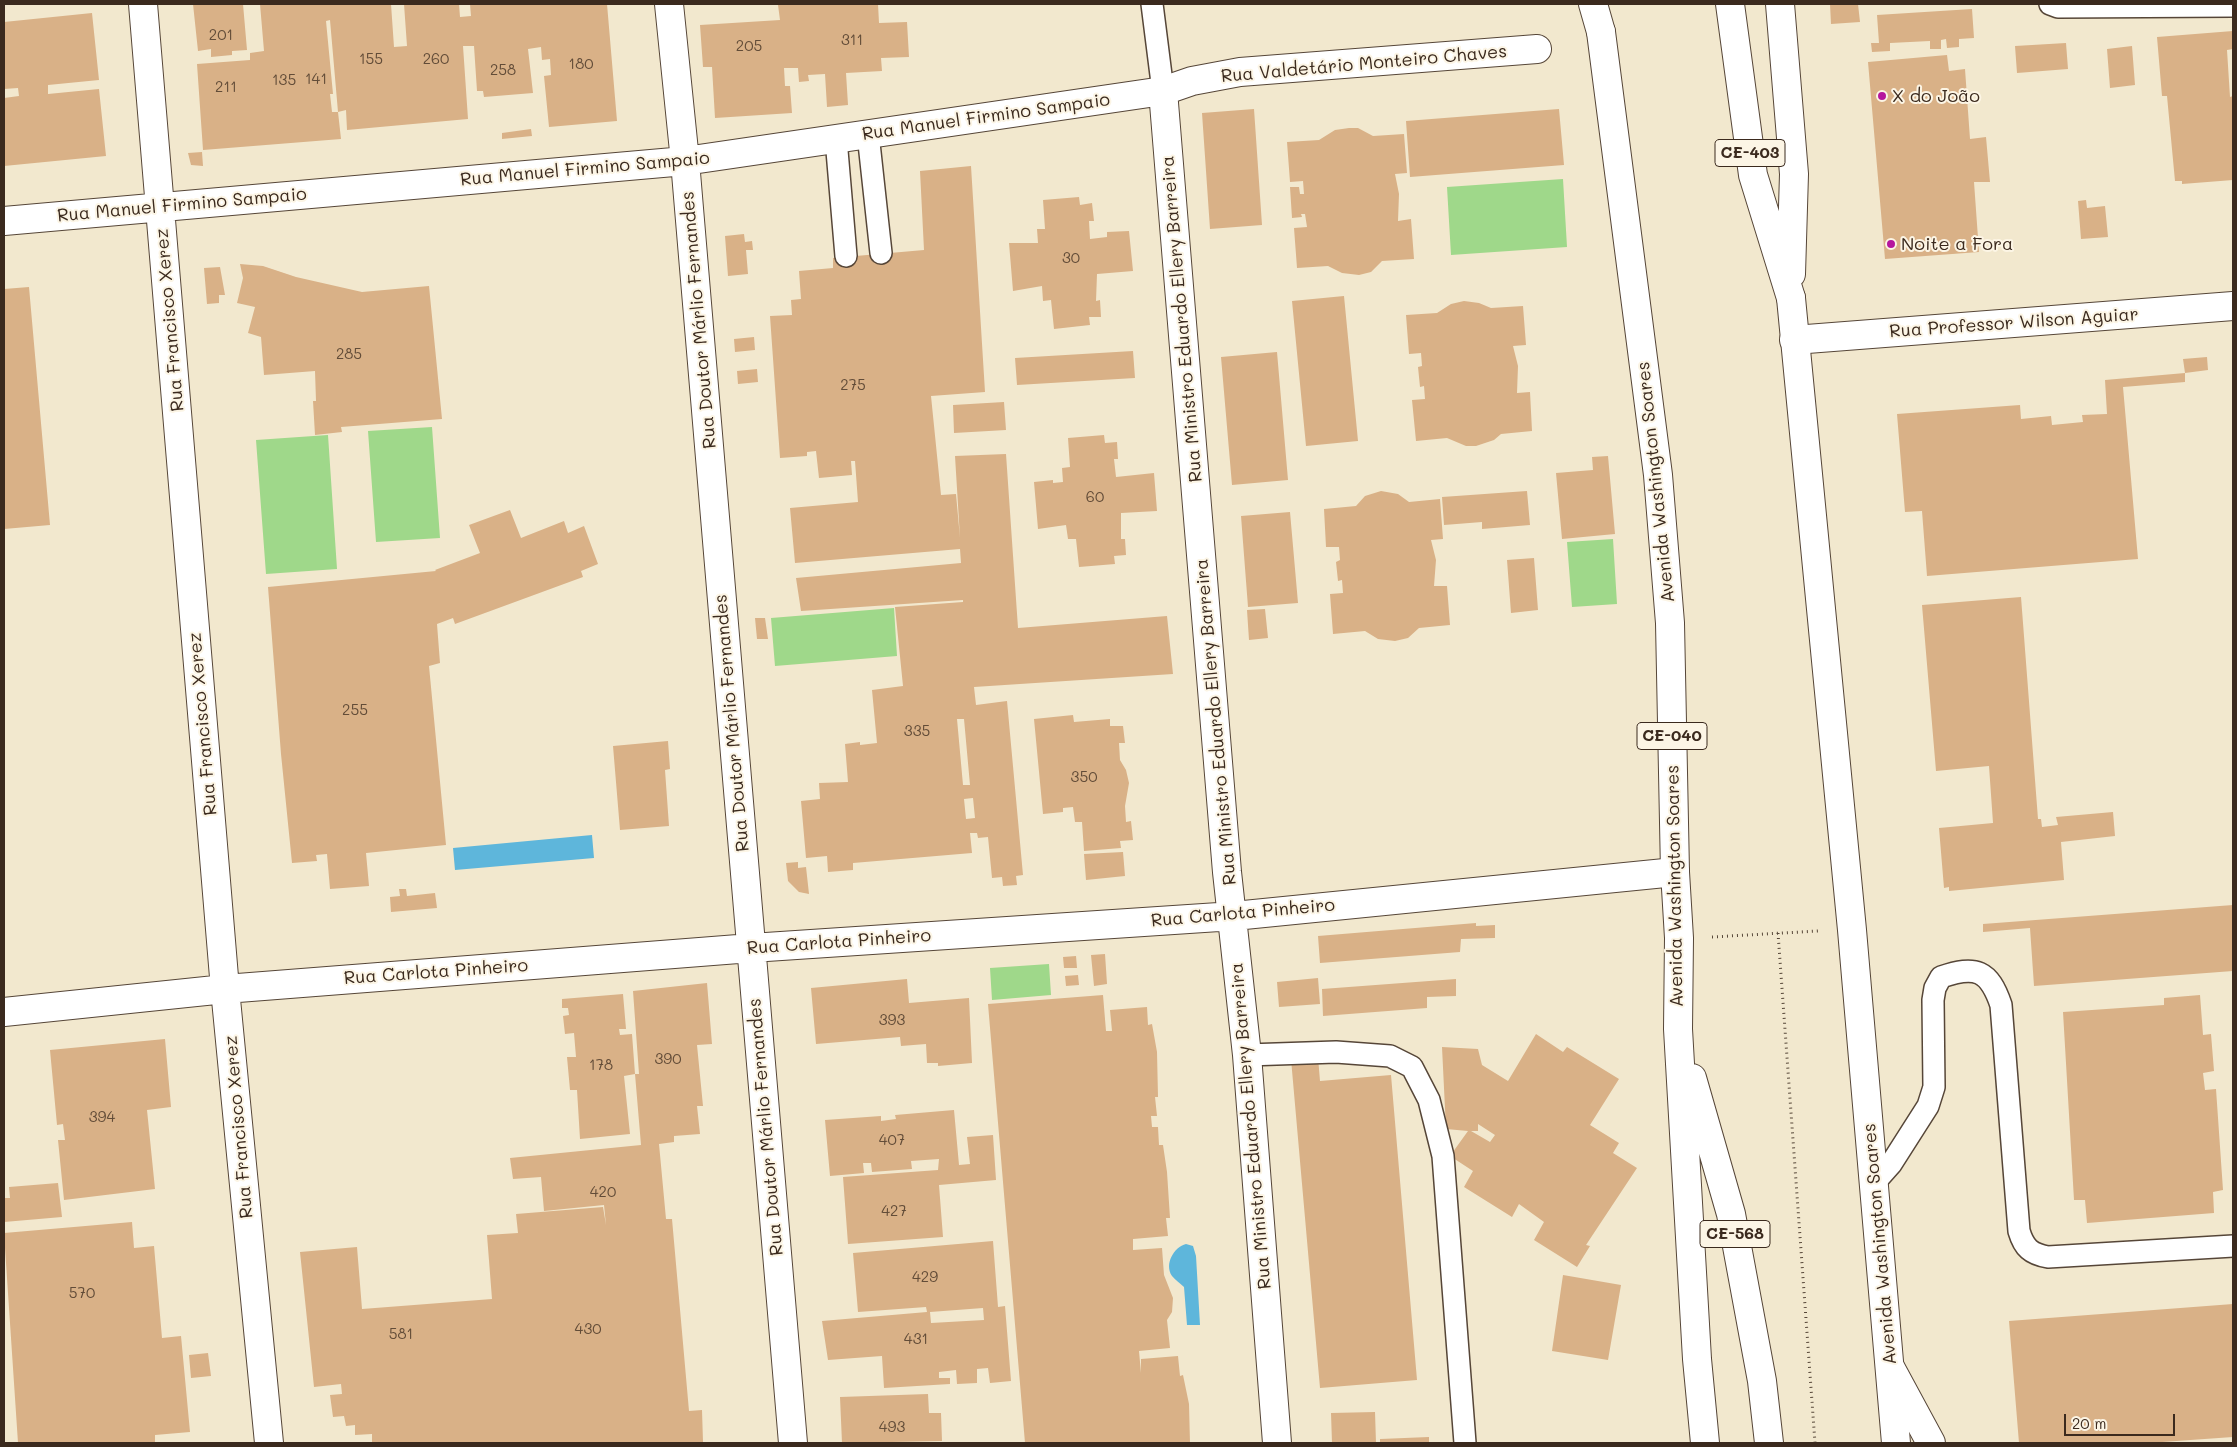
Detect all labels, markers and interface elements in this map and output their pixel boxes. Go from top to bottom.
house number: 201 [209,26,233,44]
house number: 311 [841,31,863,49]
house number: 205 [736,37,762,55]
street label: Rua Valdetário Monteiro Chaves [1220,41,1508,87]
house number: 155 [359,50,383,68]
house number: 260 [423,50,449,68]
house number: 180 [568,55,594,73]
house number: 258 [490,61,516,79]
house number: 141 [305,70,327,88]
house number: 135 [272,71,296,89]
house number: 211 [215,78,237,96]
place label: X do João [1892,85,1980,107]
street label: Rua Manuel Firmino Sampaio [861,89,1111,145]
marker: X do João [1876,90,1888,102]
road number: CE-403 [1715,140,1785,167]
street label: Rua Manuel Firmino Sampaio [459,147,711,191]
street label: Rua Ministro Eduardo Ellery Barreira [1157,155,1207,483]
street label: Rua Manuel Firmino Sampaio [56,183,308,227]
street label: Rua Doutor Márlio Fernandes [677,190,721,450]
street label: Rua Francisco Xerez [151,228,189,412]
place label: Noite a Fora [1901,233,2013,255]
marker: Noite a Fora [1885,238,1897,250]
house number: 30 [1062,249,1080,267]
street label: Rua Professor Wilson Aguiar [1889,304,2139,342]
house number: 285 [336,345,362,363]
street label: Avenida Washington Soares [1633,360,1679,604]
house number: 275 [840,376,866,394]
house number: 60 [1086,488,1104,506]
street label: Rua Ministro Eduardo Ellery Barreira [1191,558,1241,886]
street label: Rua Doutor Márlio Fernandes [710,593,754,853]
street label: Rua Francisco Xerez [184,632,222,816]
house number: 255 [342,701,368,719]
house number: 335 [904,722,930,740]
road number: CE-040 [1637,722,1707,749]
street label: Avenida Washington Soares [1662,765,1688,1007]
house number: 350 [1071,768,1097,786]
street label: Rua Carlota Pinheiro [1150,894,1336,932]
street label: Rua Carlota Pinheiro [746,925,932,959]
street label: Rua Carlota Pinheiro [343,955,529,989]
street label: Rua Ministro Eduardo Ellery Barreira [1226,962,1276,1290]
street label: Rua Doutor Márlio Fernandes [744,997,788,1257]
house number: 393 [879,1011,905,1029]
street label: Rua Francisco Xerez [220,1035,258,1219]
house number: 390 [655,1050,681,1068]
house number: 178 [589,1056,613,1074]
house number: 394 [89,1108,115,1126]
street label: Avenida Washington Soares [1859,1122,1901,1366]
house number: 407 [879,1131,905,1149]
house number: 420 [590,1183,616,1201]
house number: 427 [881,1202,907,1220]
road number: CE-568 [1700,1220,1770,1248]
house number: 429 [912,1268,938,1286]
house number: 570 [69,1284,95,1302]
house number: 430 [575,1320,601,1338]
house number: 581 [389,1325,413,1343]
house number: 431 [904,1330,928,1348]
scale bar [2067,1404,2178,1436]
text: 20 m [2072,1413,2106,1433]
house number: 493 [879,1418,905,1436]

